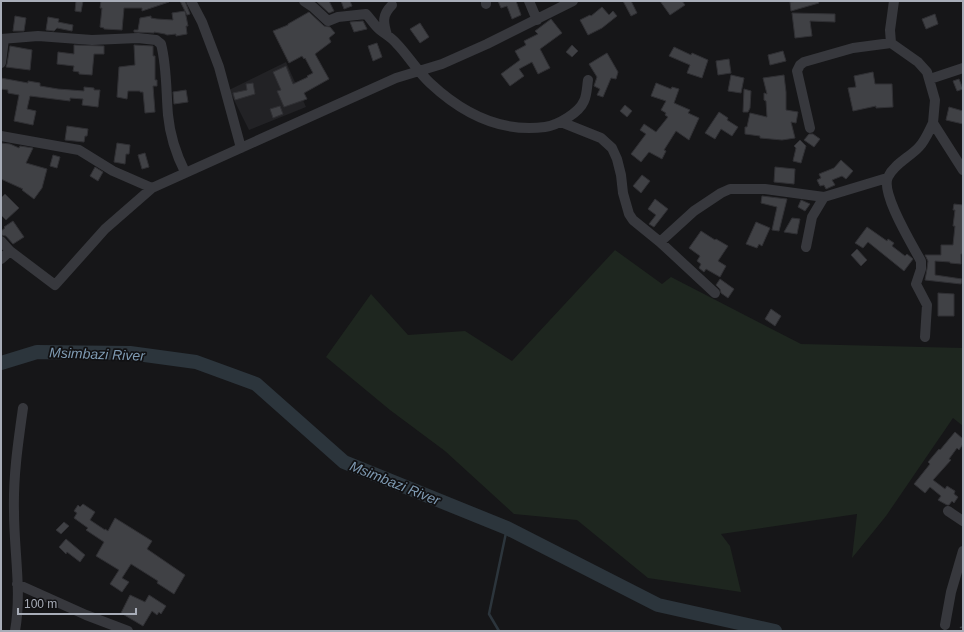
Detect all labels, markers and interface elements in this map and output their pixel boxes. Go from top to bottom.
water label: Msimbazi River [49,344,146,364]
water label: Msimbazi River [348,458,444,509]
scale bar [18,590,136,616]
text: 100 m [24,597,57,611]

